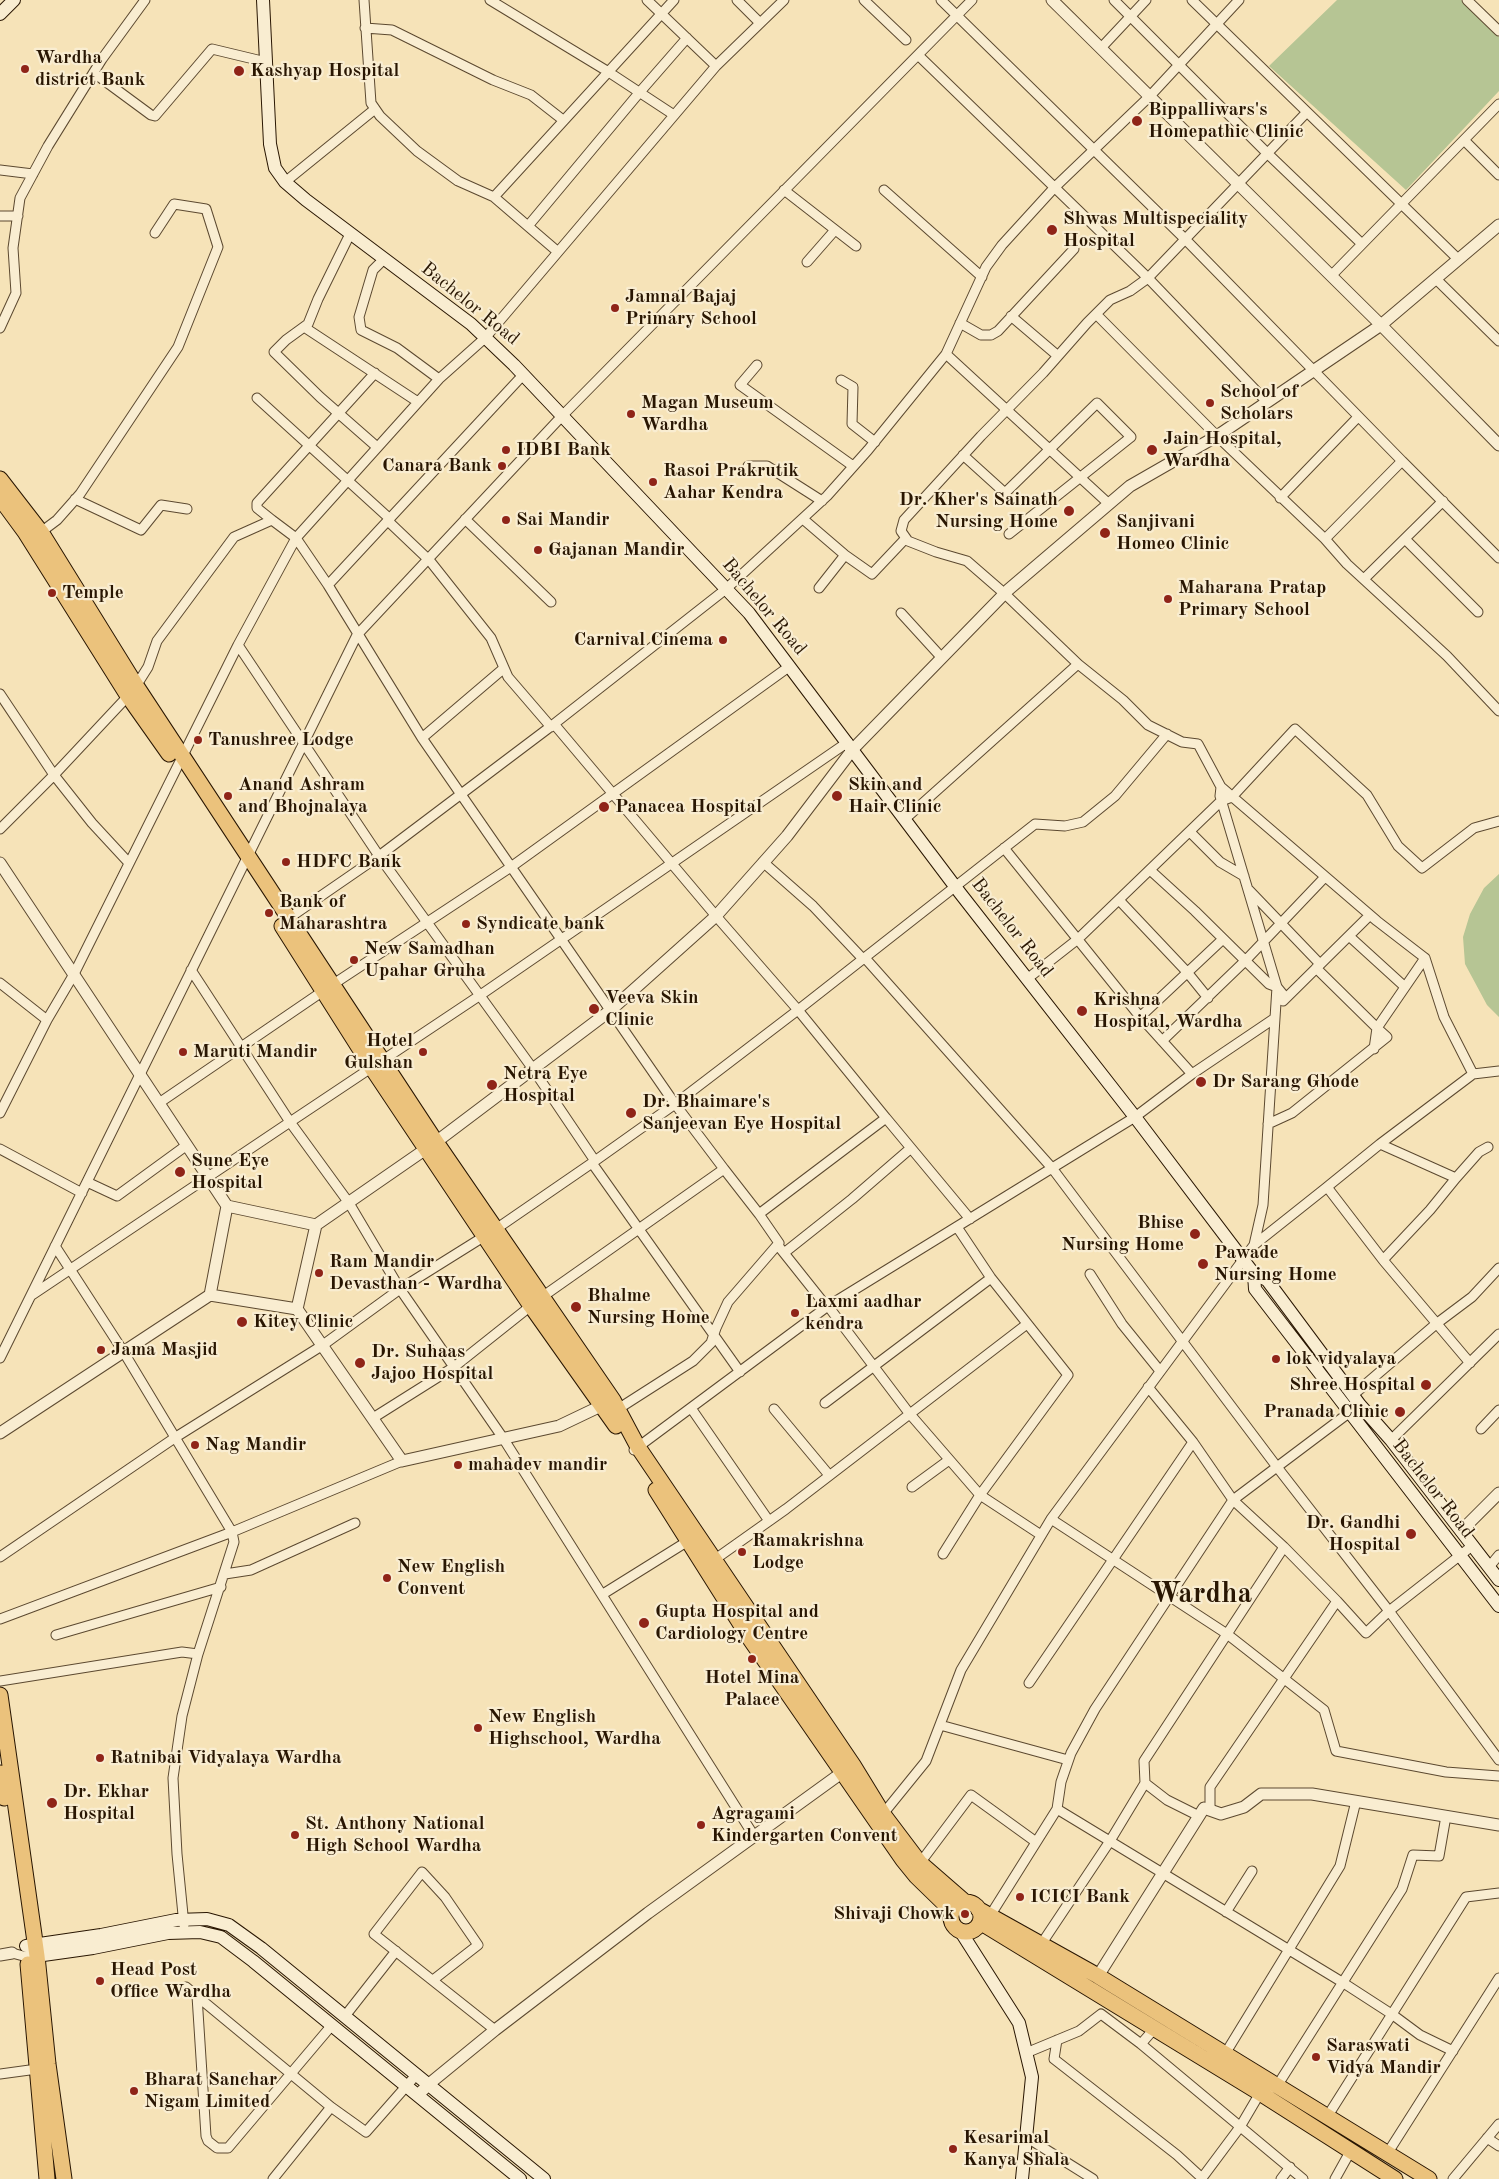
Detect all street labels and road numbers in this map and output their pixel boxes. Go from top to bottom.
street label: Bachelor Road [416,257,524,351]
street label: Bachelor Road [717,554,811,660]
street label: Bachelor Road [966,874,1058,982]
street label: Bachelor Road [1387,1435,1479,1543]

